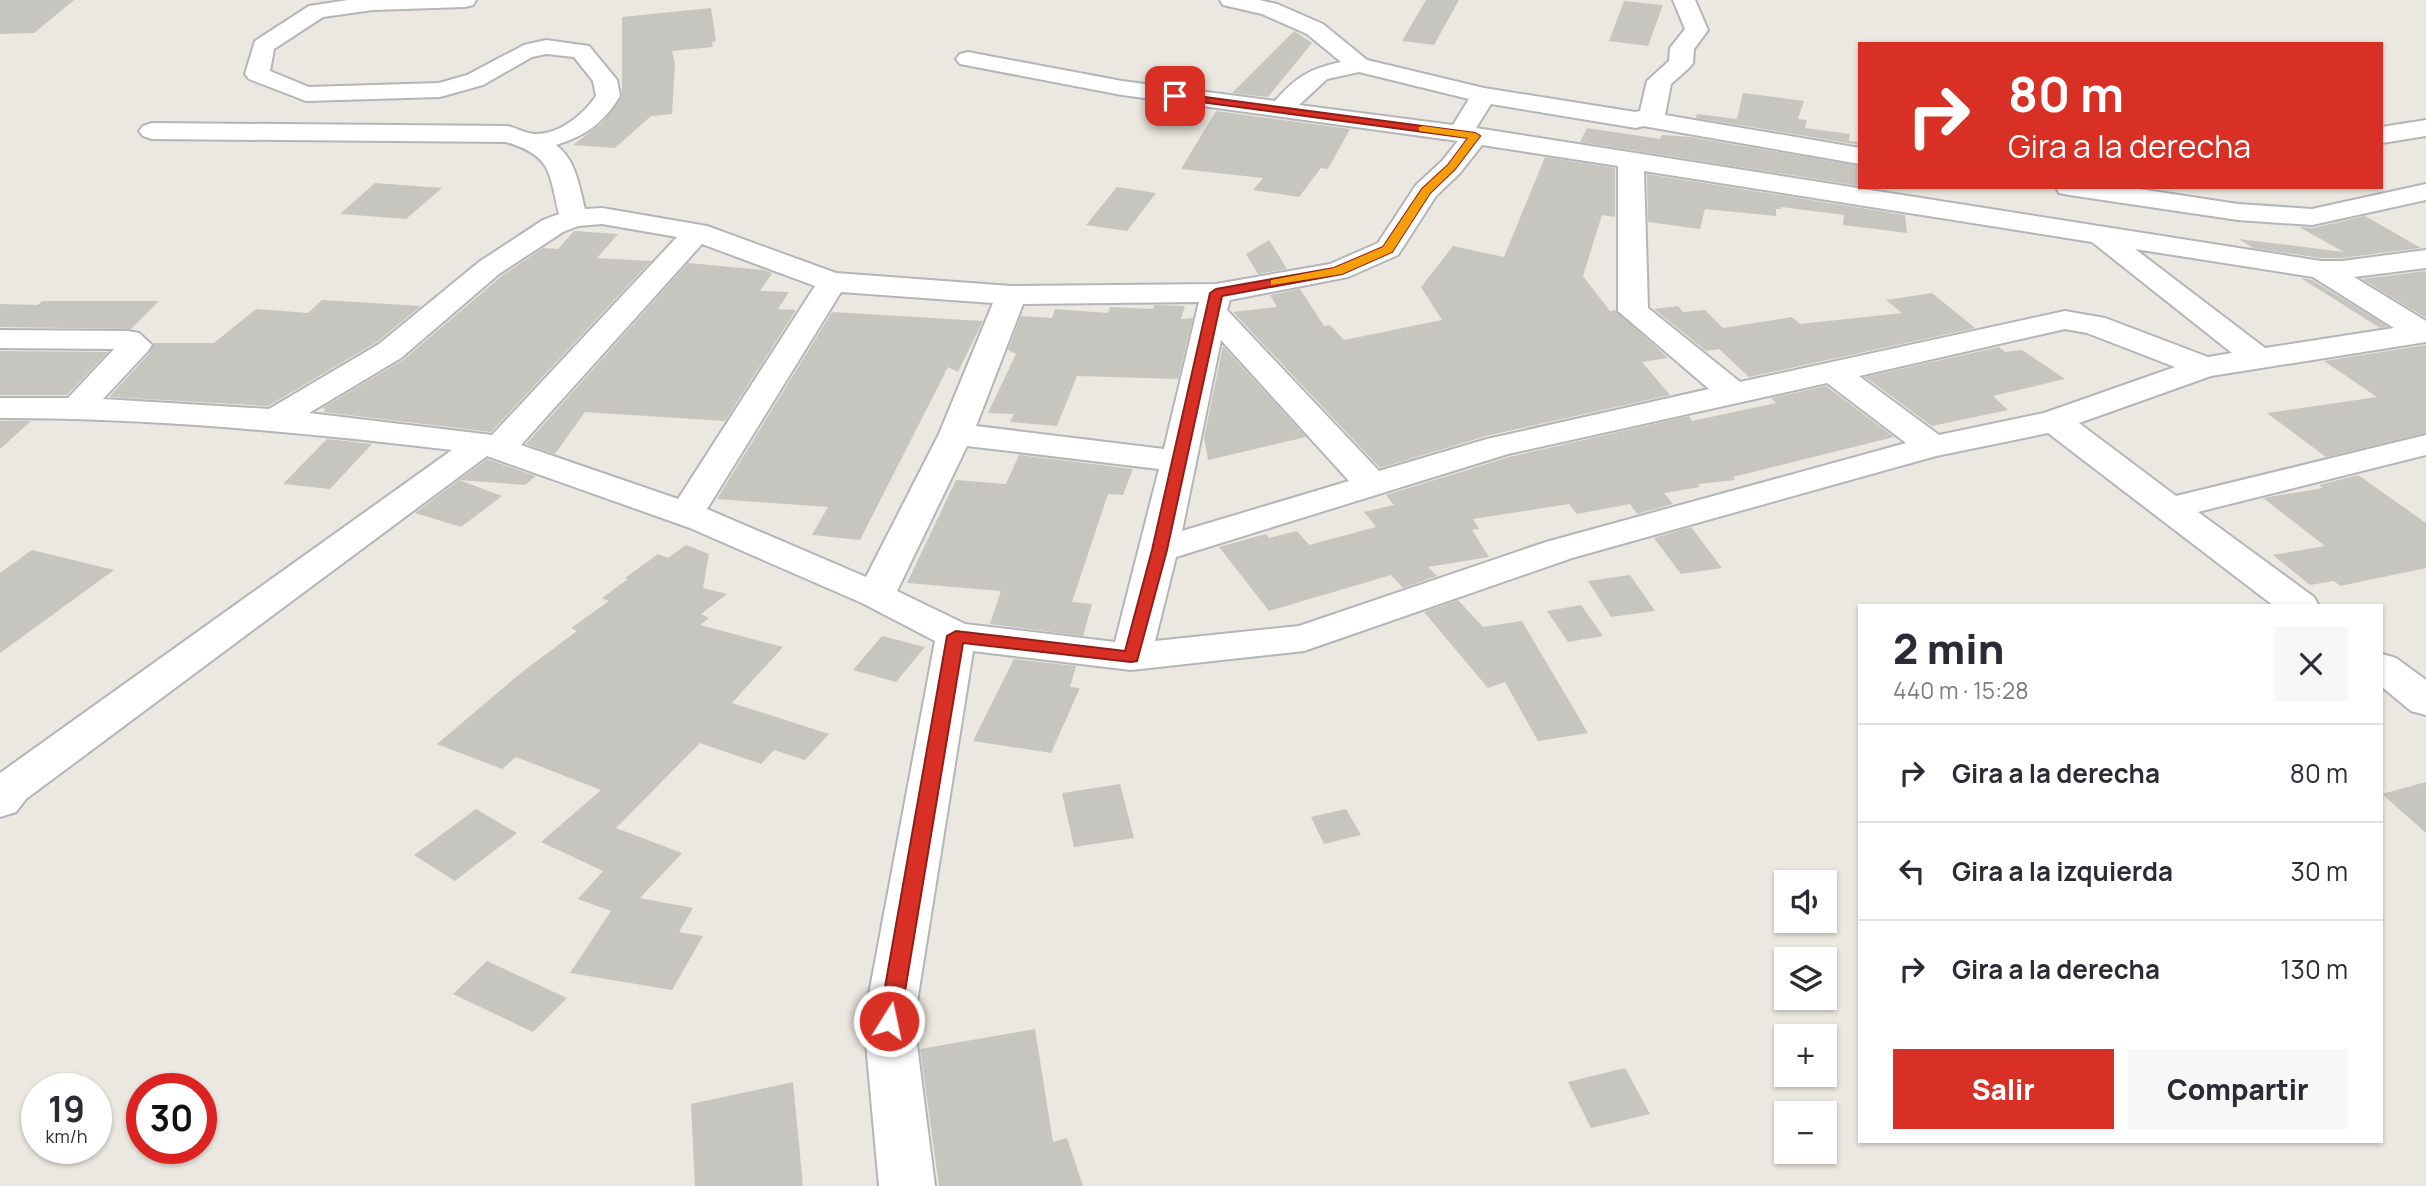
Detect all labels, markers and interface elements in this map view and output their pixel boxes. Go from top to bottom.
text: 80 m [2008,60,2124,127]
pin [1145,66,1205,126]
icon: right [1893,70,1984,161]
icon: arrive [1156,77,1194,115]
text: Gira a la derecha [2008,124,2251,168]
text: 2 min [1893,619,2004,677]
button: close [2274,627,2348,701]
text: 440 m · 15:28 [1893,674,2028,706]
icon: right [1893,754,1931,792]
text: Gira a la derecha [1952,755,2160,791]
text: 80 m [2290,755,2348,791]
icon: left [1893,852,1931,890]
text: Gira a la izquierda [1952,853,2173,889]
text: 30 m [2291,853,2348,889]
map controls [1774,870,1837,1164]
button: sound [1774,870,1837,933]
button: layers [1774,947,1837,1010]
icon: right [1893,950,1931,988]
text: Gira a la derecha [1952,951,2160,987]
text: 130 m [2280,951,2348,987]
position arrow [852,984,926,1058]
button: + [1774,1024,1837,1087]
button: Salir [1893,1049,2114,1129]
button: Compartir [2128,1049,2348,1129]
speed limit sign: 30 [126,1073,217,1164]
text: 19 [48,1085,85,1133]
button: − [1774,1101,1837,1164]
text: km/h [46,1124,87,1148]

